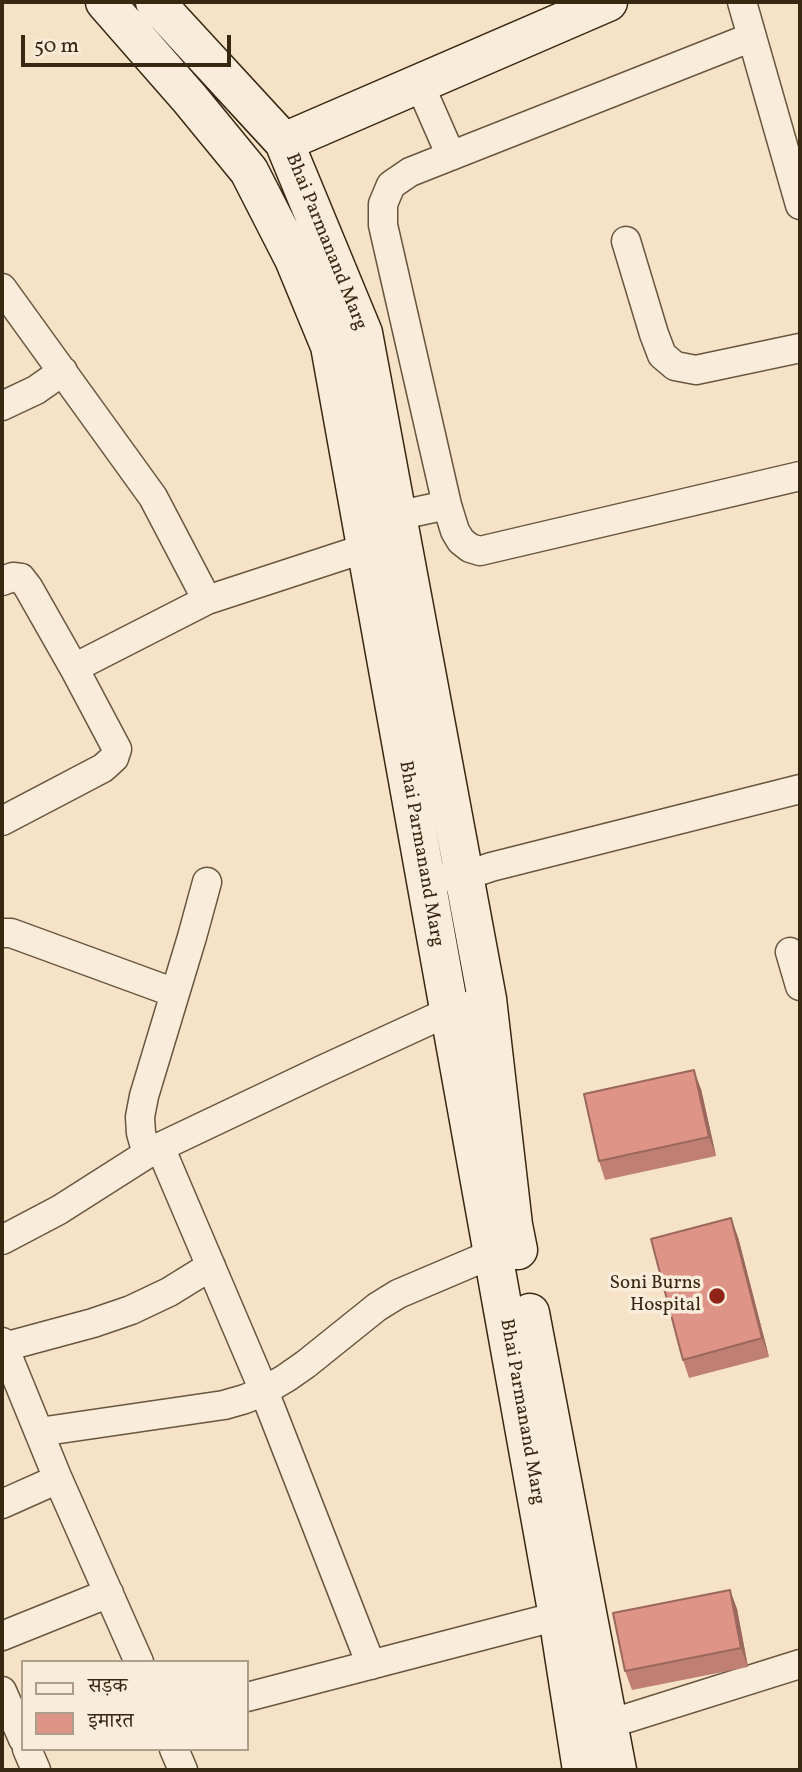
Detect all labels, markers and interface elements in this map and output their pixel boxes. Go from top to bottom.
scale bar [24,21,234,65]
text: 50 m [34,32,79,61]
street label: Bhai Parmanand Marg [279,150,371,334]
street label: Bhai Parmanand Marg [392,759,448,949]
place label: Soni Burns Hospital [610,1274,701,1318]
marker: Soni Burns Hospital [707,1286,727,1306]
street label: Bhai Parmanand Marg [493,1317,549,1507]
legend [21,1660,248,1751]
text: सड़क [88,1672,127,1701]
text: इमारत [88,1707,134,1736]

